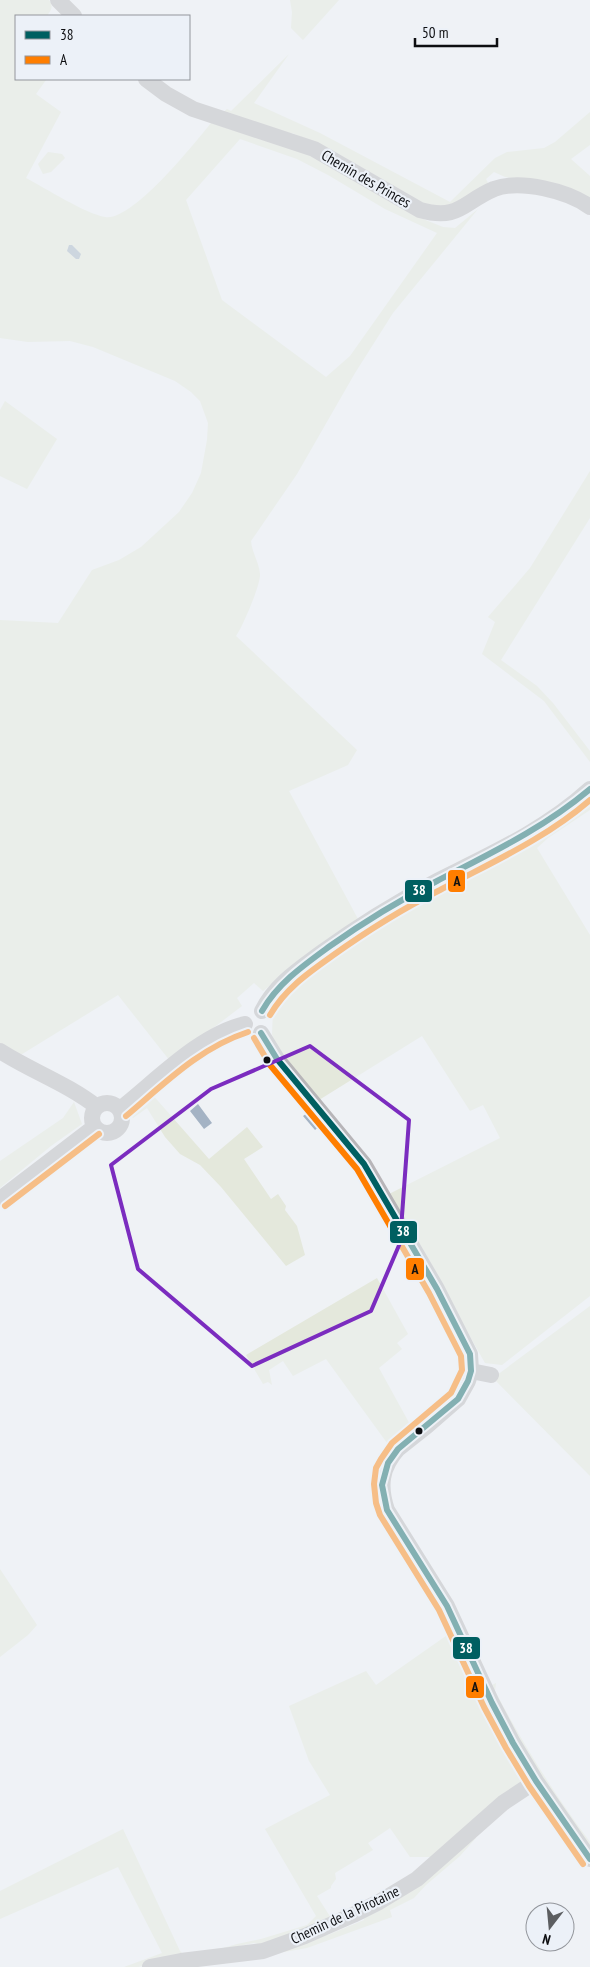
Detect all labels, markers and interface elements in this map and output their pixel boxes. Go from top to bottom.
legend [15,15,190,80]
scale bar [415,15,498,47]
text: 50 m [422,23,448,42]
text: 38 [60,25,74,44]
text: A [60,50,68,69]
street label: Chemin des Princes [318,145,414,212]
line badge: A [447,869,466,893]
text: A [452,872,461,890]
line badge: 38 [404,879,433,903]
text: 38 [412,881,426,899]
unlabelled marker [262,1055,272,1065]
line badge: 38 [389,1220,418,1244]
text: 38 [396,1222,410,1240]
line badge: A [405,1257,425,1281]
text: A [410,1260,419,1278]
unlabelled marker [414,1426,424,1436]
line badge: 38 [452,1636,481,1660]
text: 38 [459,1639,473,1657]
line badge: A [465,1675,485,1699]
text: A [470,1678,479,1696]
street label: Chemin de la Pirotaine [287,1881,402,1948]
north arrow [525,1902,575,1952]
text: N [540,1930,553,1949]

